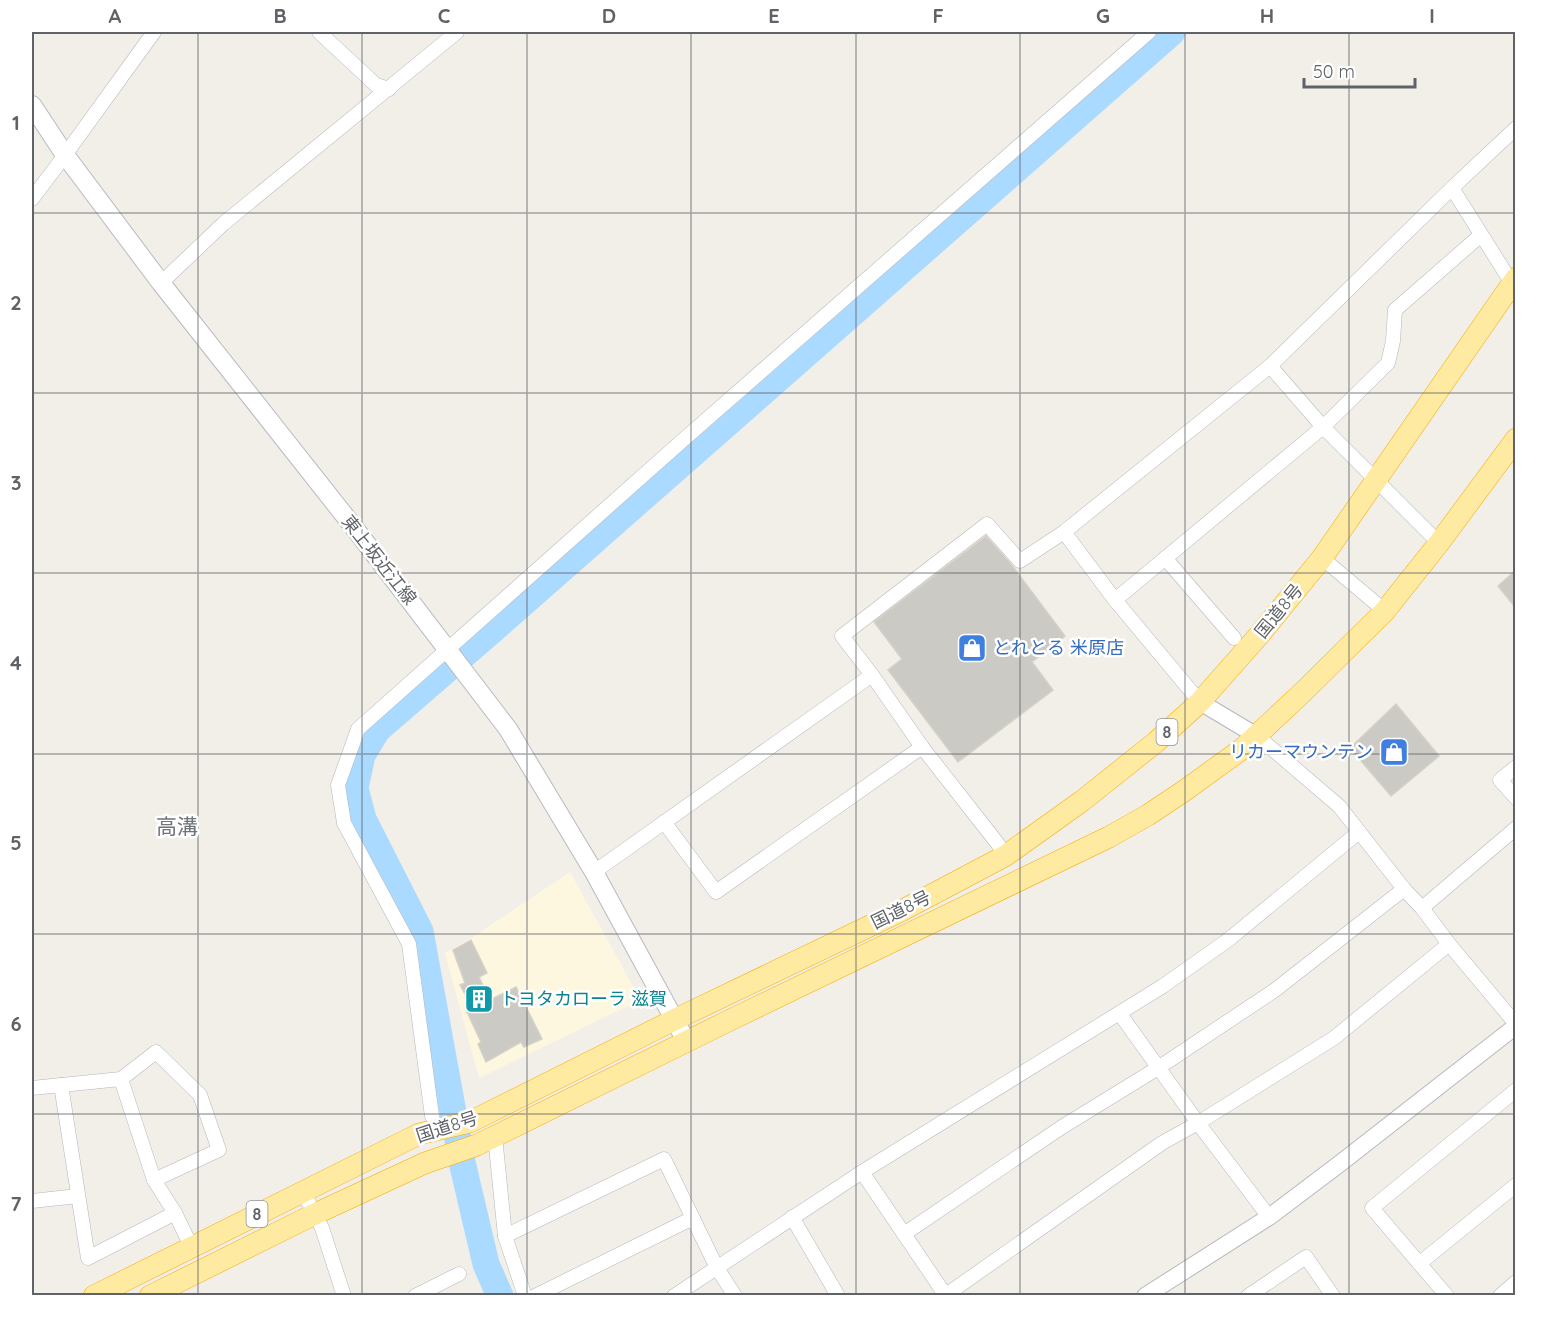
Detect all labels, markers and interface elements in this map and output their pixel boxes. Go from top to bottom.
text: A [109,3,122,28]
text: B [273,3,287,28]
text: C [438,3,451,28]
text: D [602,3,616,28]
text: E [768,3,780,28]
text: F [932,3,944,28]
text: G [1096,3,1110,28]
text: H [1260,3,1274,28]
text: I [1429,3,1435,28]
scale bar [1304,51,1415,89]
text: 50 m [1313,60,1355,83]
text: 1 [12,110,20,135]
text: 2 [10,290,22,315]
text: 3 [11,470,21,495]
street label: 東上坂近江線 [337,510,422,609]
street label: 国道8号 [1250,579,1308,643]
shop icon: とれとる 米原店 [956,632,988,664]
place label: とれとる 米原店 [993,636,1124,659]
text: 4 [10,650,22,675]
road number: 8 [1156,719,1178,745]
shop icon: リカーマウンテン [1378,736,1410,768]
place label: リカーマウンテン [1229,740,1373,763]
district label: 高溝 [156,813,198,839]
text: 5 [10,830,22,855]
street label: 国道8号 [867,885,934,934]
building icon: トヨタカローラ 滋賀 [463,983,495,1015]
place label: トヨタカローラ 滋賀 [500,987,667,1010]
text: 6 [10,1011,22,1036]
street label: 国道8号 [413,1106,481,1147]
text: 7 [11,1191,22,1216]
road number: 8 [246,1201,268,1227]

